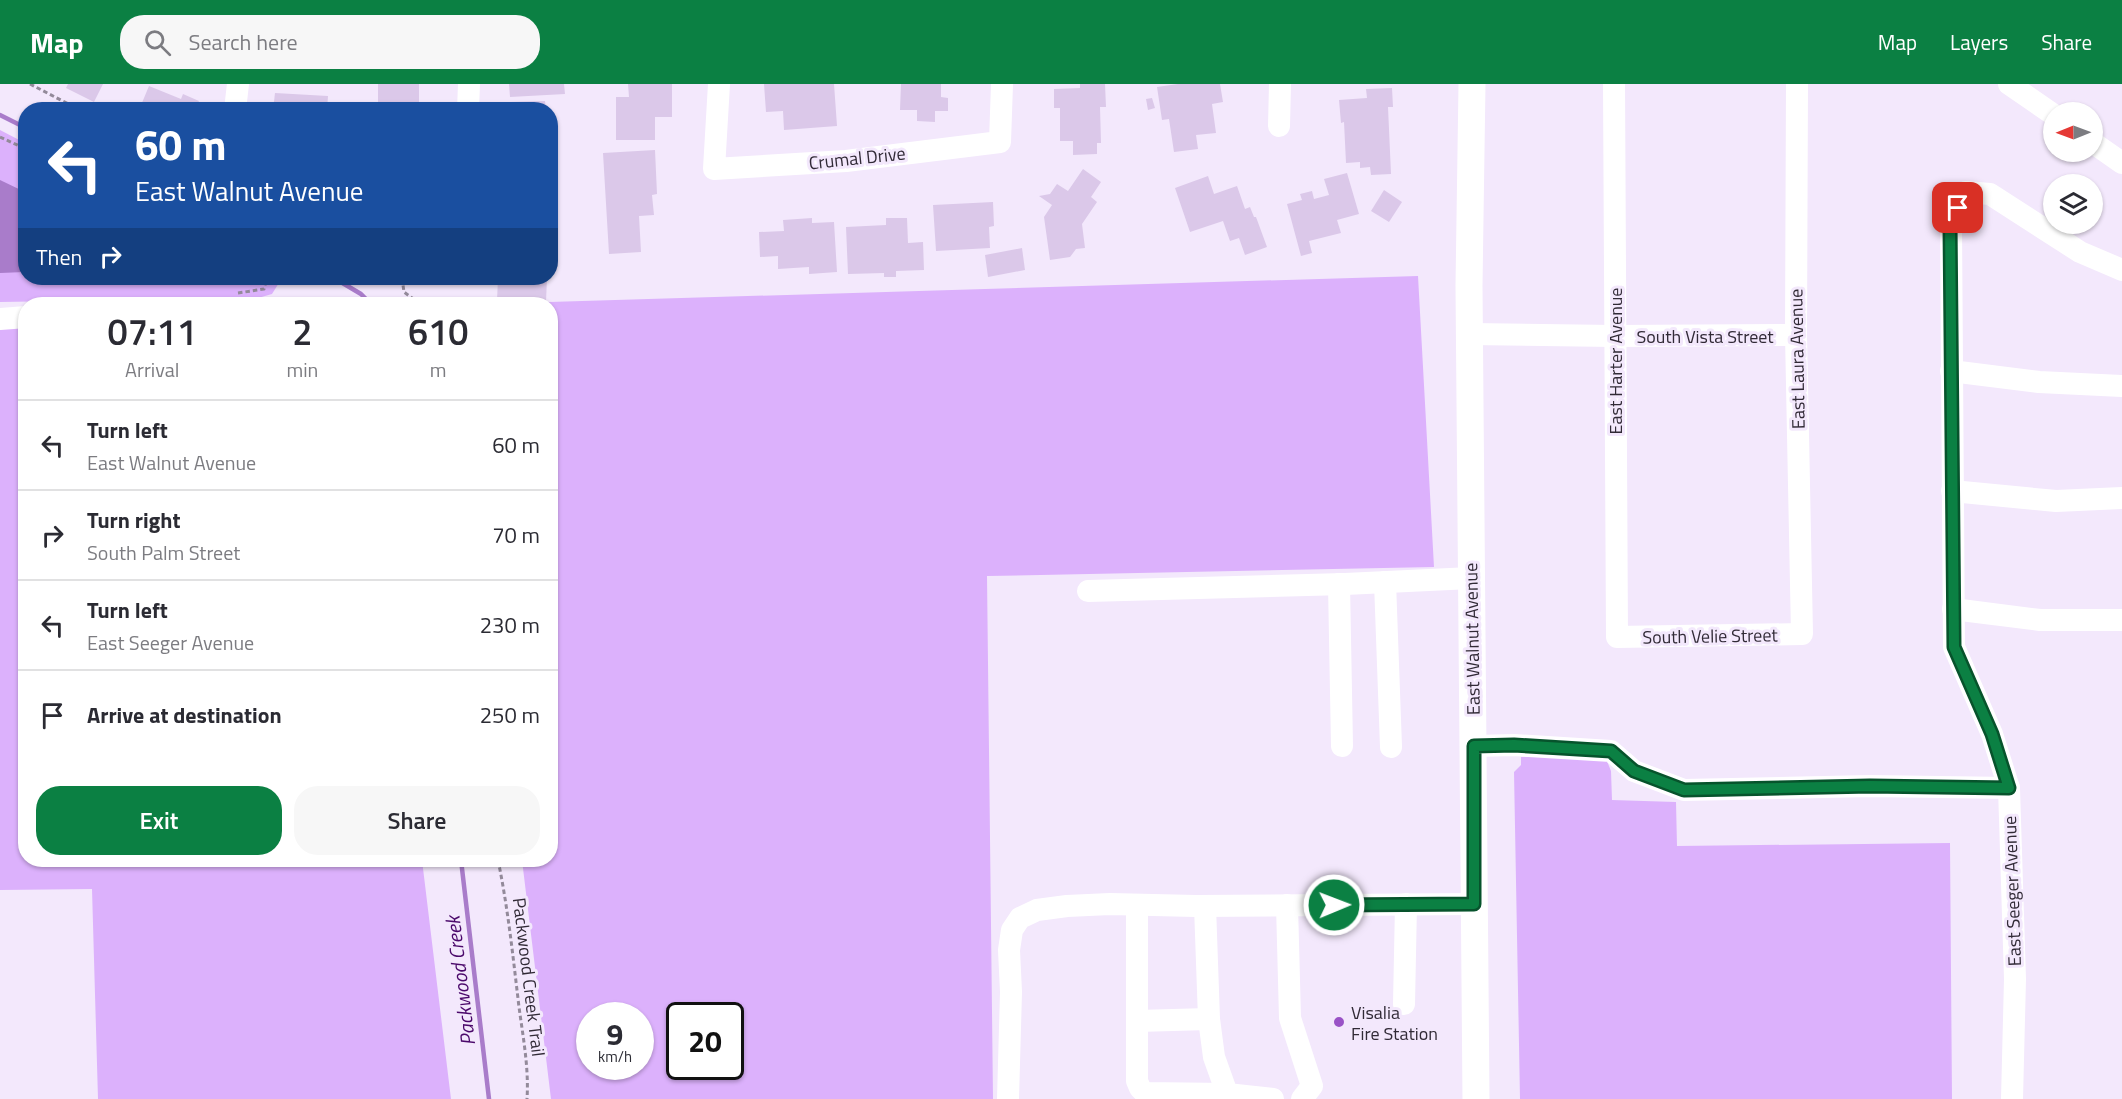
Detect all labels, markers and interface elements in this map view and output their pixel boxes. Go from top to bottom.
search box [120,15,540,69]
text: Map [30,21,84,64]
text: Search here [189,25,298,59]
icon: search [141,26,174,59]
text: Map [1878,26,1917,58]
text: Layers [1950,26,2008,58]
text: Share [2041,26,2092,58]
north arrow [2043,102,2103,162]
map controls [2043,102,2103,234]
text: 60 m [135,112,227,176]
icon: left [36,126,114,204]
street label: Crumal Drive [807,140,907,176]
text: East Walnut Avenue [135,170,363,211]
button: layers [2043,174,2103,234]
pin [1932,182,1983,233]
icon: arrive [1941,191,1974,224]
text: Then [36,240,82,274]
icon: right [94,240,127,273]
street label: East Harter Avenue [1602,288,1629,434]
street label: East Laura Avenue [1782,289,1812,429]
text: 07:11 [108,304,197,359]
text: 2 [292,304,312,359]
text: 610 [408,304,468,359]
street label: South Vista Street [1636,323,1774,350]
text: Arrival [125,354,179,385]
text: min [286,354,318,385]
text: m [430,354,446,385]
text: Turn left [87,413,168,447]
text: 60 m [492,428,540,462]
icon: left [36,429,69,462]
text: East Walnut Avenue [87,447,256,478]
text: Turn right [87,503,181,537]
text: 70 m [492,518,540,552]
icon: right [36,519,69,552]
text: South Palm Street [87,537,240,568]
street label: East Walnut Avenue [1457,563,1487,715]
text: Turn left [87,593,168,627]
text: 230 m [480,608,540,642]
icon: left [36,609,69,642]
street label: South Velie Street [1642,621,1779,651]
text: East Seeger Avenue [87,627,254,658]
text: Arrive at destination [87,698,282,732]
text: 250 m [480,698,540,732]
icon: arrive [36,699,69,732]
button: Exit [36,786,282,855]
button: Share [294,786,540,855]
street label: East Seeger Avenue [1996,815,2028,967]
position arrow [1302,873,1366,937]
street label: Packwood Creek Trail [506,896,552,1058]
water label: Packwood Creek [436,912,483,1047]
place label: Visalia Fire Station [1351,999,1438,1047]
speed limit sign: 20 [666,1002,744,1080]
text: 9 [607,1011,623,1057]
marker: Visalia Fire Station [1332,1015,1346,1029]
text: km/h [598,1045,632,1068]

